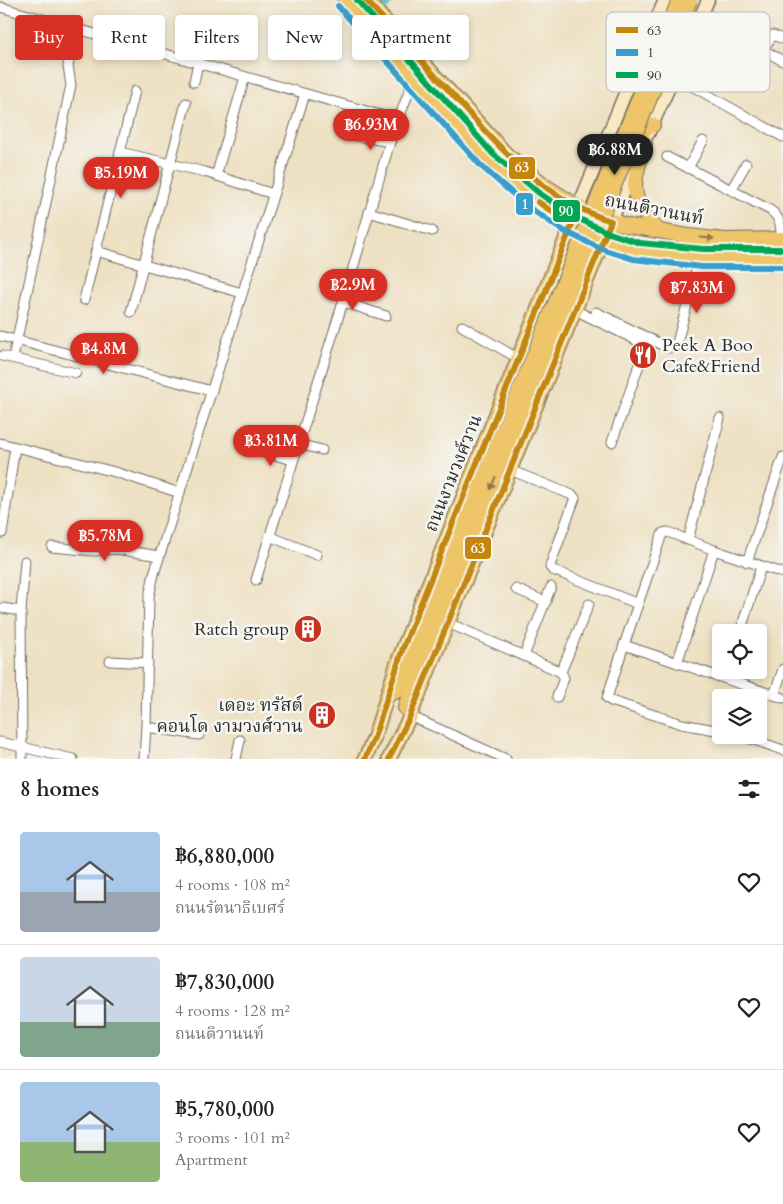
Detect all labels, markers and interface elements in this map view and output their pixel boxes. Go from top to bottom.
legend [606,12,770,92]
chip: Buy [15,15,83,60]
chip: Rent [93,15,165,60]
chip: Filters [175,15,258,60]
chip: New [268,15,342,60]
chip: Apartment [352,15,469,60]
text: 63 [647,21,661,40]
text: 1 [647,43,654,62]
text: 90 [647,66,661,85]
pin: ฿6.93M [330,108,412,151]
text: ฿6.93M [344,114,398,136]
pin: ฿6.88M [574,134,656,176]
text: ฿6.88M [588,139,642,161]
pin: ฿5.19M [80,156,162,199]
line badge: 63 [508,156,536,180]
text: 63 [515,158,529,177]
text: ฿5.19M [94,162,148,184]
street label: ถนนติวานนท์ [602,188,705,231]
line badge: 1 [515,192,534,216]
text: 1 [521,195,529,214]
line badge: 90 [552,199,581,223]
text: 90 [559,202,573,221]
one-way arrow [700,234,716,242]
pin: ฿2.9M [318,268,388,311]
pin: ฿7.83M [656,272,738,314]
text: ฿2.9M [330,274,376,296]
text: ฿7.83M [670,277,724,299]
pin: ฿4.8M [69,332,139,375]
place label: Peek A Boo Cafe&Friend [662,333,761,379]
text: ฿4.8M [81,338,127,360]
restaurant icon: Peek A Boo Cafe&Friend [628,340,658,370]
street label: ถนนงามวงศ์วาน [419,411,488,536]
pin: ฿3.81M [230,424,312,467]
text: ฿3.81M [244,430,298,452]
one-way arrow [489,475,496,490]
pin: ฿5.78M [64,520,146,562]
text: ฿5.78M [78,525,132,547]
line badge: 63 [464,536,492,560]
text: 63 [471,539,485,558]
building icon: Ratch group [293,614,323,644]
place label: Ratch group [194,617,289,642]
map controls [712,624,767,744]
button: locate [712,624,767,679]
button: layers [712,689,767,744]
place label: เดอะ ทรัสต์ คอนโด งามวงศ์วาน [156,693,303,739]
building icon: เดอะ ทรัสต์ คอนโด งามวงศ์วาน [307,700,337,730]
text: 8 homes [20,775,99,804]
icon: filters [735,775,763,803]
text: ฿6,880,000 [175,842,274,871]
icon: home [60,852,120,912]
icon: heart [735,868,763,896]
text: 4 rooms · 108 m² [175,874,290,896]
text: ถนนรัตนาธิเบศร์ [175,897,285,919]
text: ฿7,830,000 [175,968,274,997]
icon: home [60,977,120,1037]
icon: heart [735,993,763,1021]
text: 4 rooms · 128 m² [175,1000,290,1022]
text: ถนนติวานนท์ [175,1023,264,1045]
text: ฿5,780,000 [175,1095,274,1124]
icon: home [60,1102,120,1162]
icon: heart [735,1118,763,1146]
text: 3 rooms · 101 m² [175,1127,290,1149]
text: Apartment [175,1149,248,1171]

